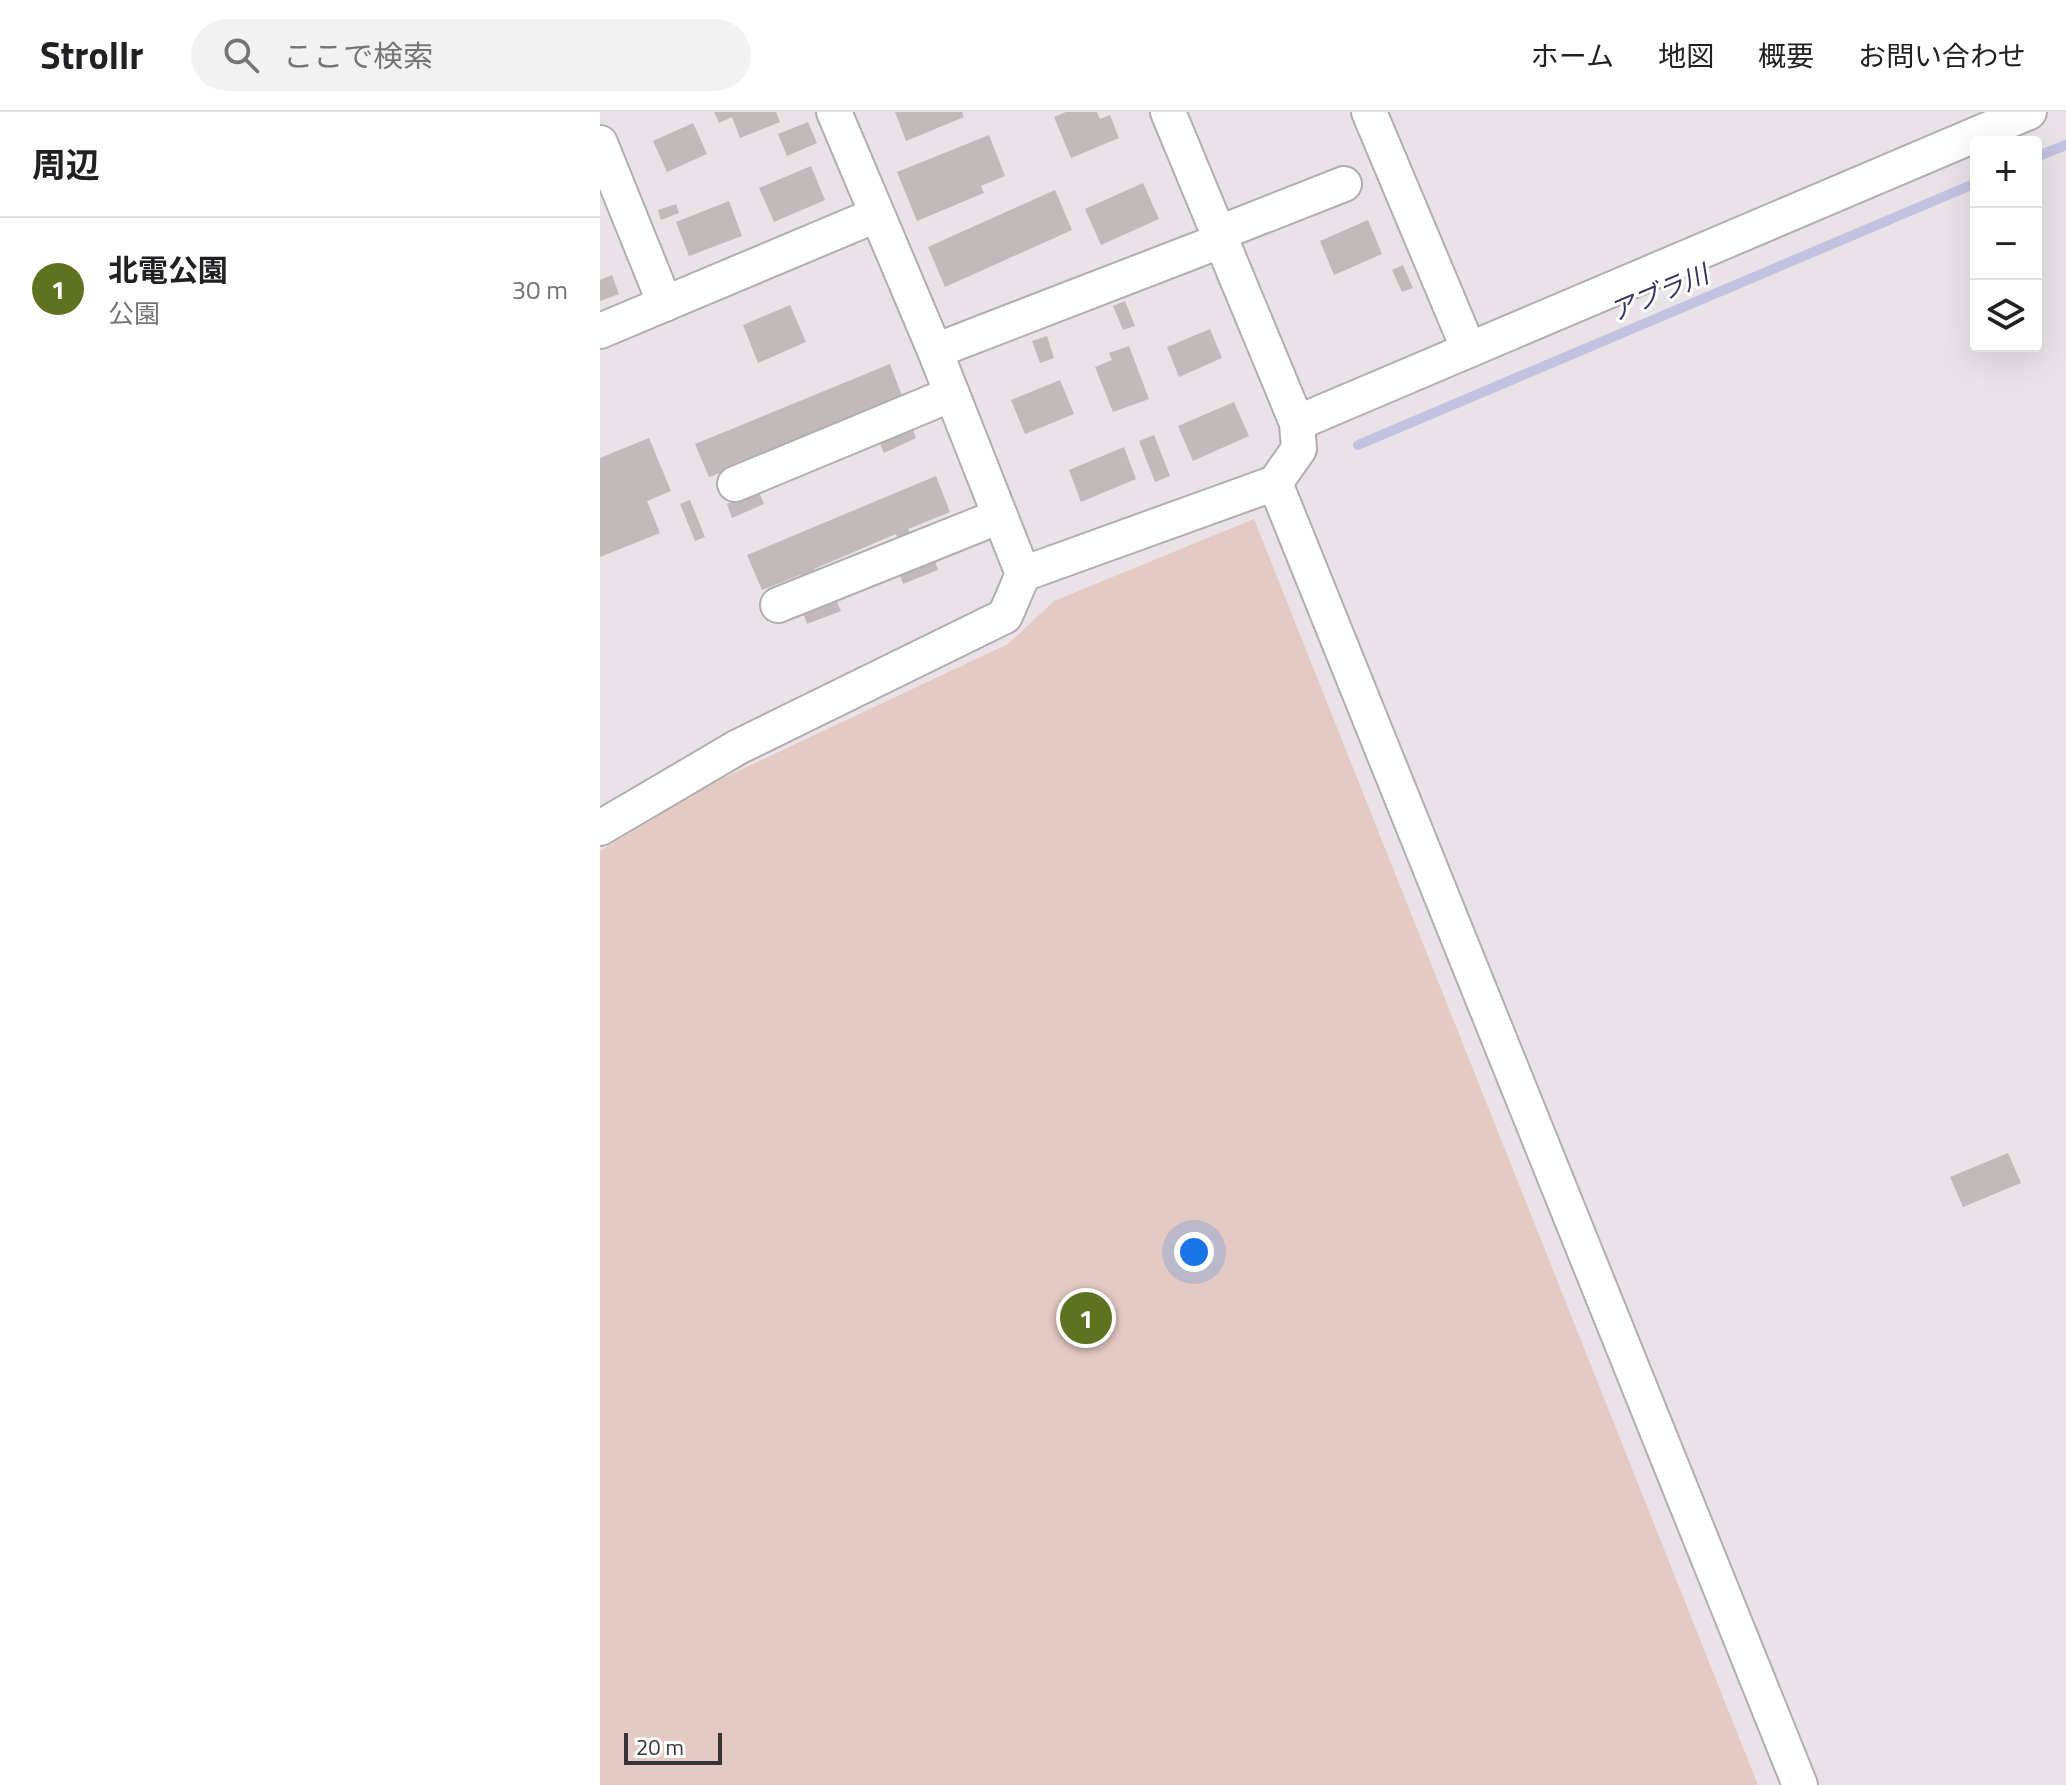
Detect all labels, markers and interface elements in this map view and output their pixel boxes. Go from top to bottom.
search box [191,19,751,91]
text: Strollr [40,26,143,84]
icon: search [219,33,263,77]
text: ここで検索 [283,33,433,79]
text: ホーム [1531,34,1614,77]
text: 地図 [1658,34,1714,77]
text: 概要 [1758,34,1814,77]
text: お問い合わせ [1858,34,2026,77]
map controls [1970,136,2042,352]
button: + [1970,136,2042,208]
text: 周辺 [32,138,100,190]
button: − [1970,208,2042,280]
text: 北電公園 [108,247,228,293]
water label: アブラ川 [1603,253,1717,331]
text: 1 [51,270,65,309]
text: 30 m [511,270,568,309]
button: layers [1970,280,2042,352]
text: 公園 [108,294,160,333]
your location [1174,1232,1214,1272]
pin: 1 [1060,1288,1112,1348]
scale bar [624,1729,722,1765]
text: 20 m [636,1730,684,1764]

